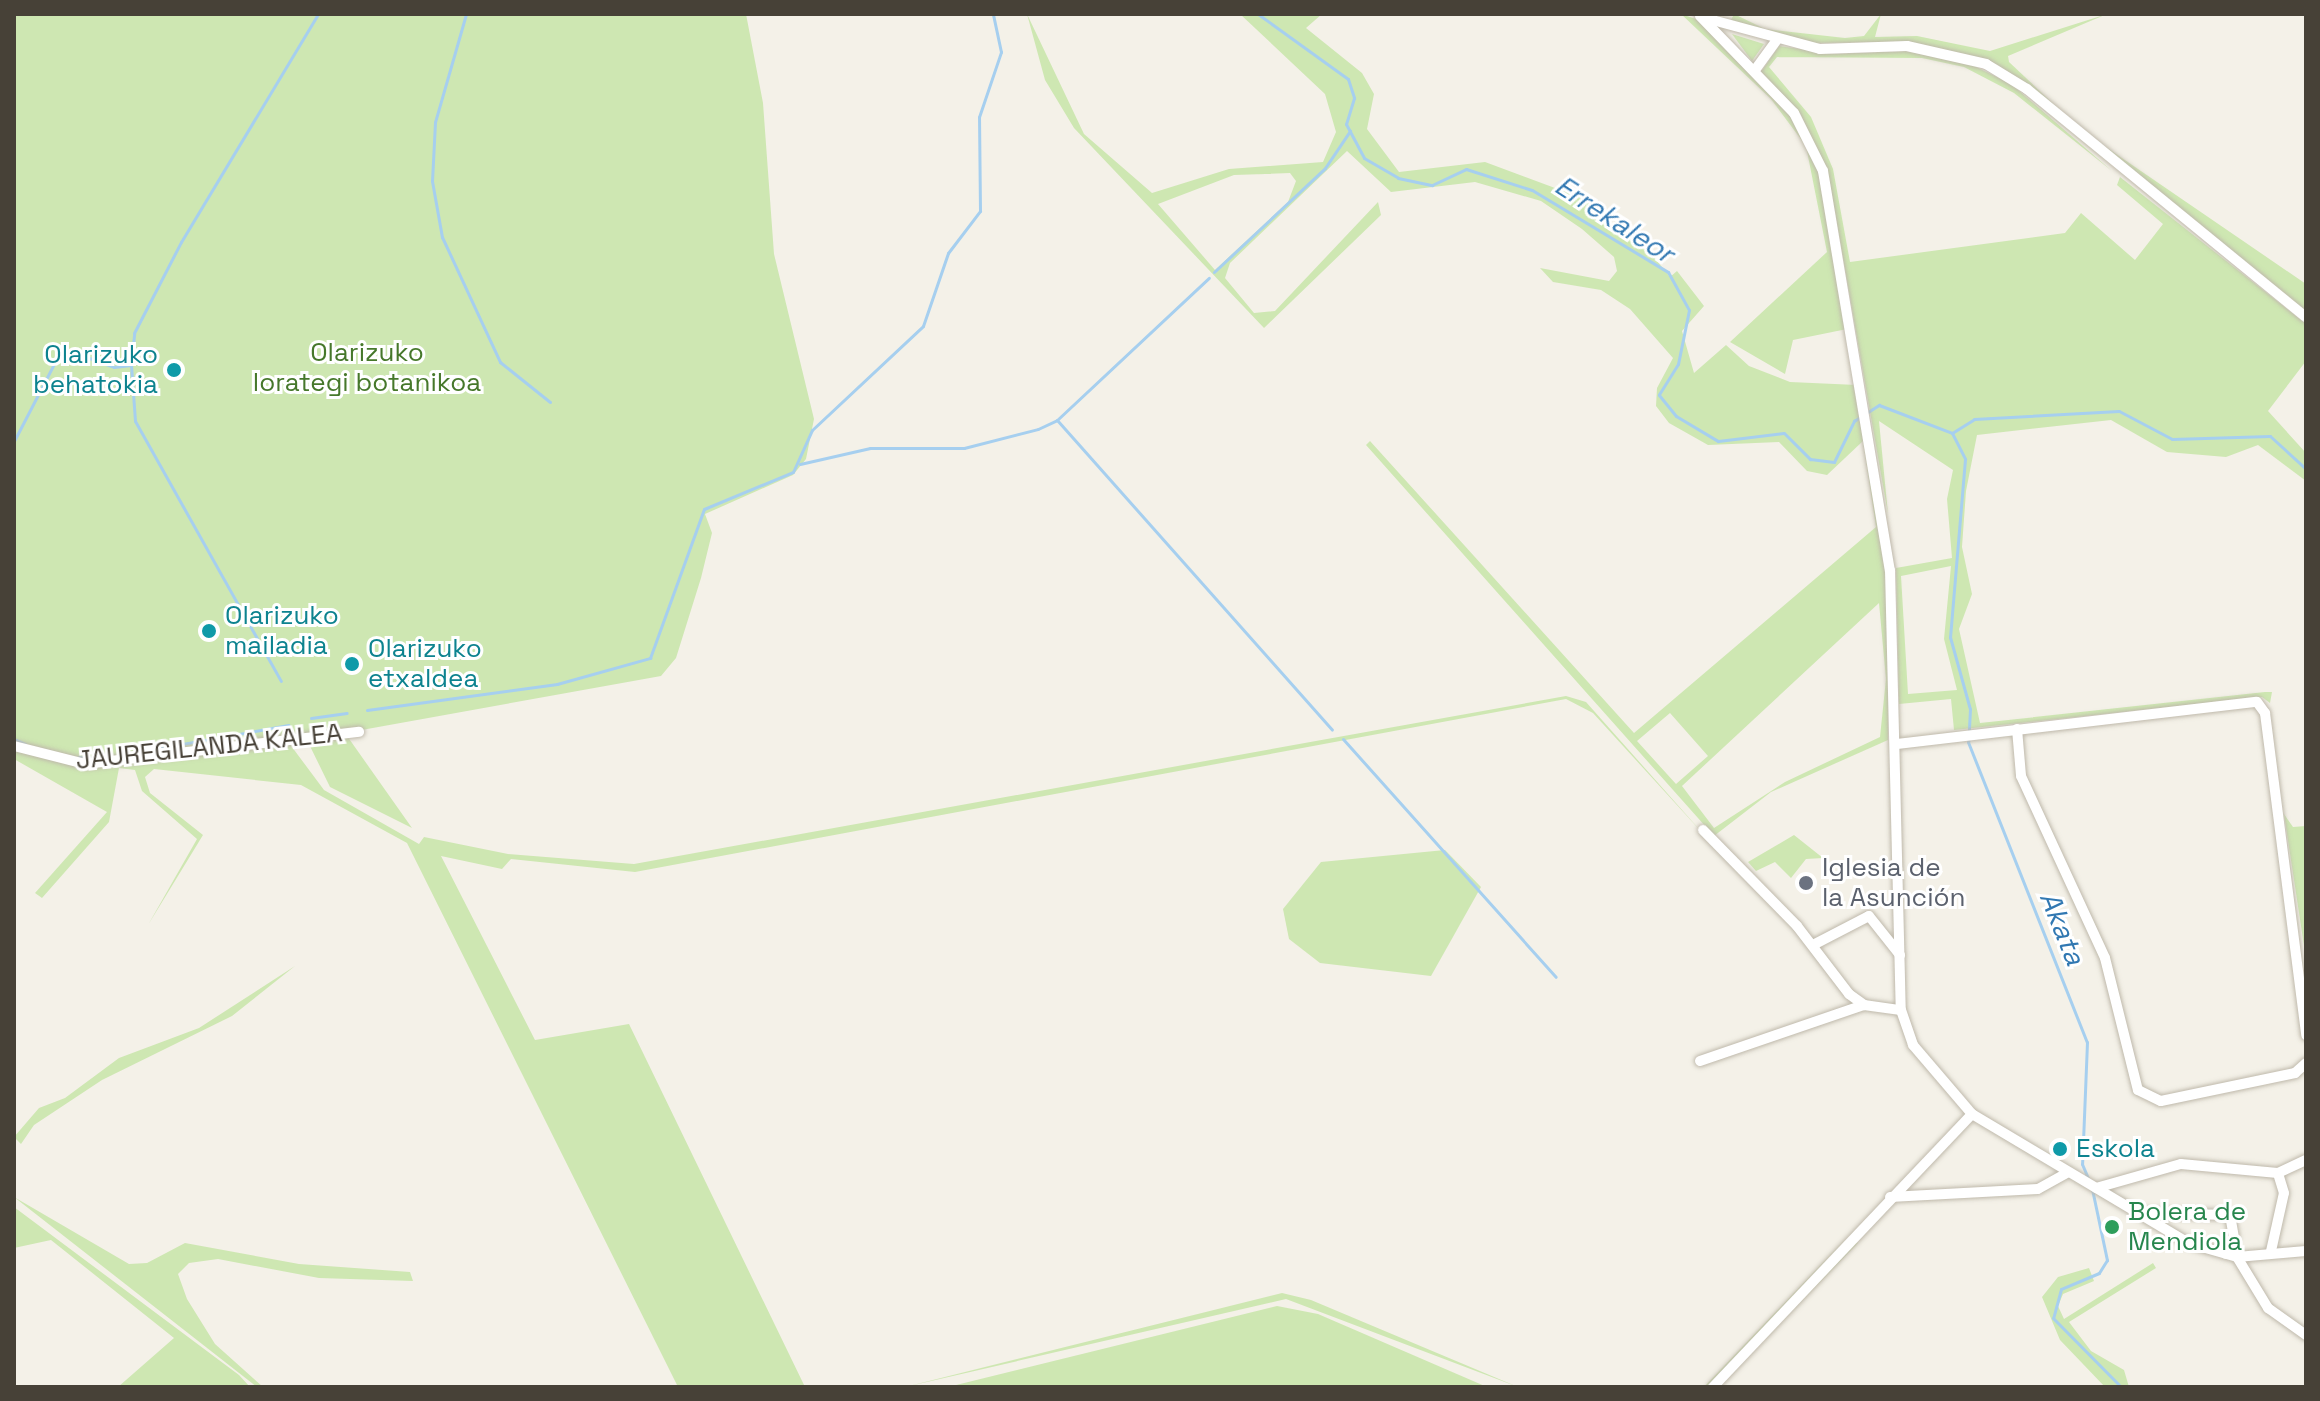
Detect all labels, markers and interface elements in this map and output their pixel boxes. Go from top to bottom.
water label: Errekaleor [1549,168,1681,270]
park label: Olarizuko lorategi botanikoa [253,337,481,398]
place label: Olarizuko behatokia [33,339,158,400]
marker: Olarizuko behatokia [165,361,183,379]
place label: Olarizuko mailadia [225,600,339,662]
marker: Olarizuko mailadia [200,622,218,640]
place label: Olarizuko etxaldea [368,633,482,694]
marker: Olarizuko etxaldea [343,655,361,673]
street label: JAUREGILANDA KALEA [74,717,344,777]
place label: Iglesia de la Asunción [1822,852,1966,914]
marker: Iglesia de la Asunción [1797,874,1815,892]
water label: Akata [2033,886,2093,970]
place label: Eskola [2076,1133,2155,1165]
marker: Eskola [2051,1140,2069,1158]
place label: Bolera de Mendiola [2128,1196,2246,1258]
marker: Bolera de Mendiola [2103,1218,2121,1236]

